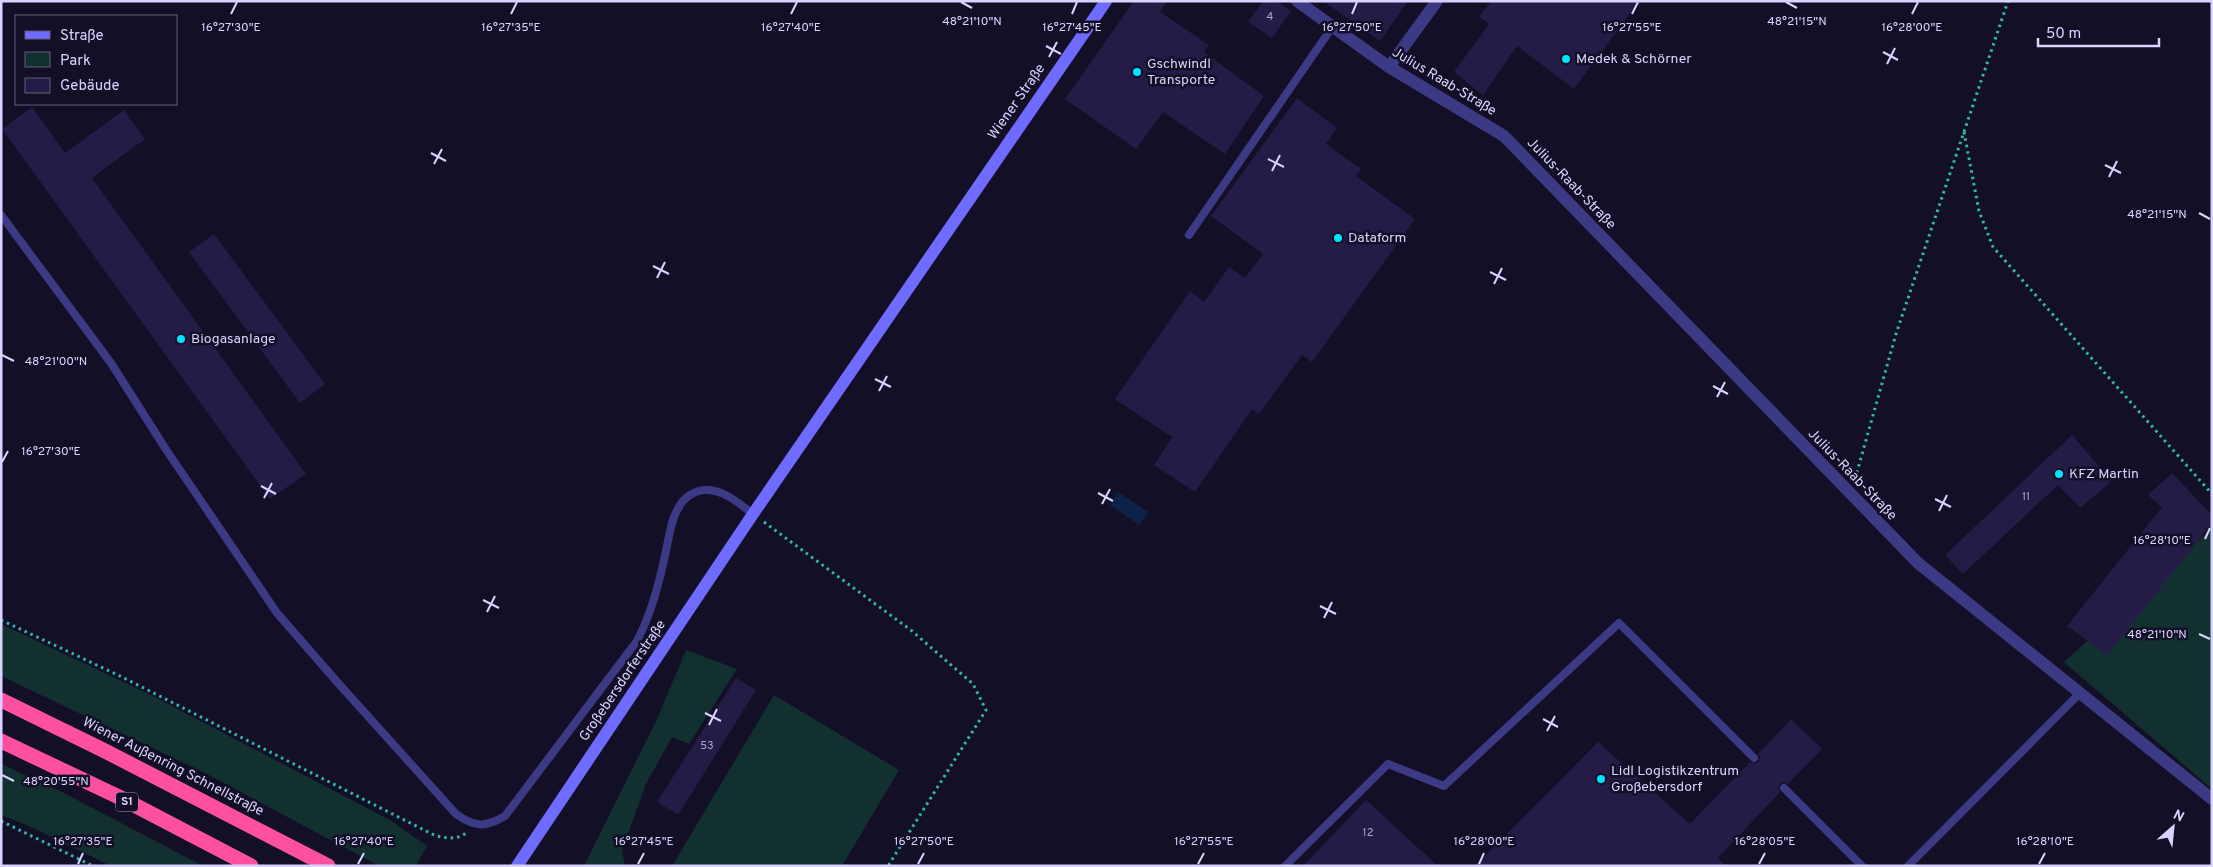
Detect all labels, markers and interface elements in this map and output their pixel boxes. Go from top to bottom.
house number: 4 [1267,10,1274,24]
text: 48°21'10"N [942,14,1002,30]
text: 48°21'15"N [1767,14,1827,30]
legend [15,15,178,105]
scale bar [2038,15,2159,47]
text: 16°27'30"E [201,20,261,36]
text: 16°27'35"E [481,20,541,36]
text: 16°27'40"E [761,20,821,36]
text: 16°27'45"E [1042,20,1102,36]
text: 16°27'50"E [1322,20,1382,36]
text: 16°27'55"E [1602,20,1662,36]
text: 16°28'00"E [1881,20,1943,36]
text: 50 m [2046,25,2081,44]
text: Straße [60,27,104,46]
street label: Julius Raab-Straße [1389,44,1499,120]
place label: Medek & Schörner [1576,51,1692,68]
text: Park [60,52,91,71]
marker: Medek & Schörner [1560,53,1572,65]
place label: Gschwindl Transporte [1147,56,1215,89]
street label: Wiener Straße [985,61,1049,143]
marker: Gschwindl Transporte [1131,66,1143,78]
text: Gebäude [60,77,120,96]
street label: Julius-Raab-Straße [1523,135,1619,233]
text: 48°21'15"N [2127,207,2187,223]
place label: Dataform [1348,230,1406,247]
marker: Dataform [1332,232,1344,244]
place label: Biogasanlage [191,331,276,348]
marker: Biogasanlage [175,333,187,345]
text: 48°21'00"N [25,354,87,370]
street label: Julius-Raab-Straße [1804,426,1900,524]
text: 16°27'30"E [21,444,81,460]
place label: KFZ Martin [2069,466,2139,483]
marker: KFZ Martin [2053,468,2065,480]
house number: 11 [2022,490,2030,504]
text: 16°28'10"E [2133,533,2191,549]
street label: Großebersdorferstraße [576,617,670,745]
text: 48°21'10"N [2127,627,2187,643]
street label: Wiener Außenring Schnellstraße [80,714,266,820]
house number: 53 [700,739,714,753]
place label: Lidl Logistikzentrum Großebersdorf [1611,763,1739,796]
marker: Lidl Logistikzentrum Großebersdorf [1595,773,1607,785]
text: 48°20'55"N [23,774,89,790]
road number: S1 [116,792,138,812]
north arrow [2148,802,2198,852]
text: N [2170,807,2187,827]
house number: 12 [1363,826,1373,840]
text: 16°27'35"E [53,834,113,850]
text: 16°27'40"E [334,834,394,850]
text: 16°27'45"E [614,834,674,850]
text: 16°27'50"E [894,834,954,850]
text: 16°27'55"E [1174,834,1234,850]
text: 16°28'00"E [1453,834,1515,850]
text: 16°28'05"E [1735,834,1795,850]
text: 16°28'10"E [2016,834,2074,850]

